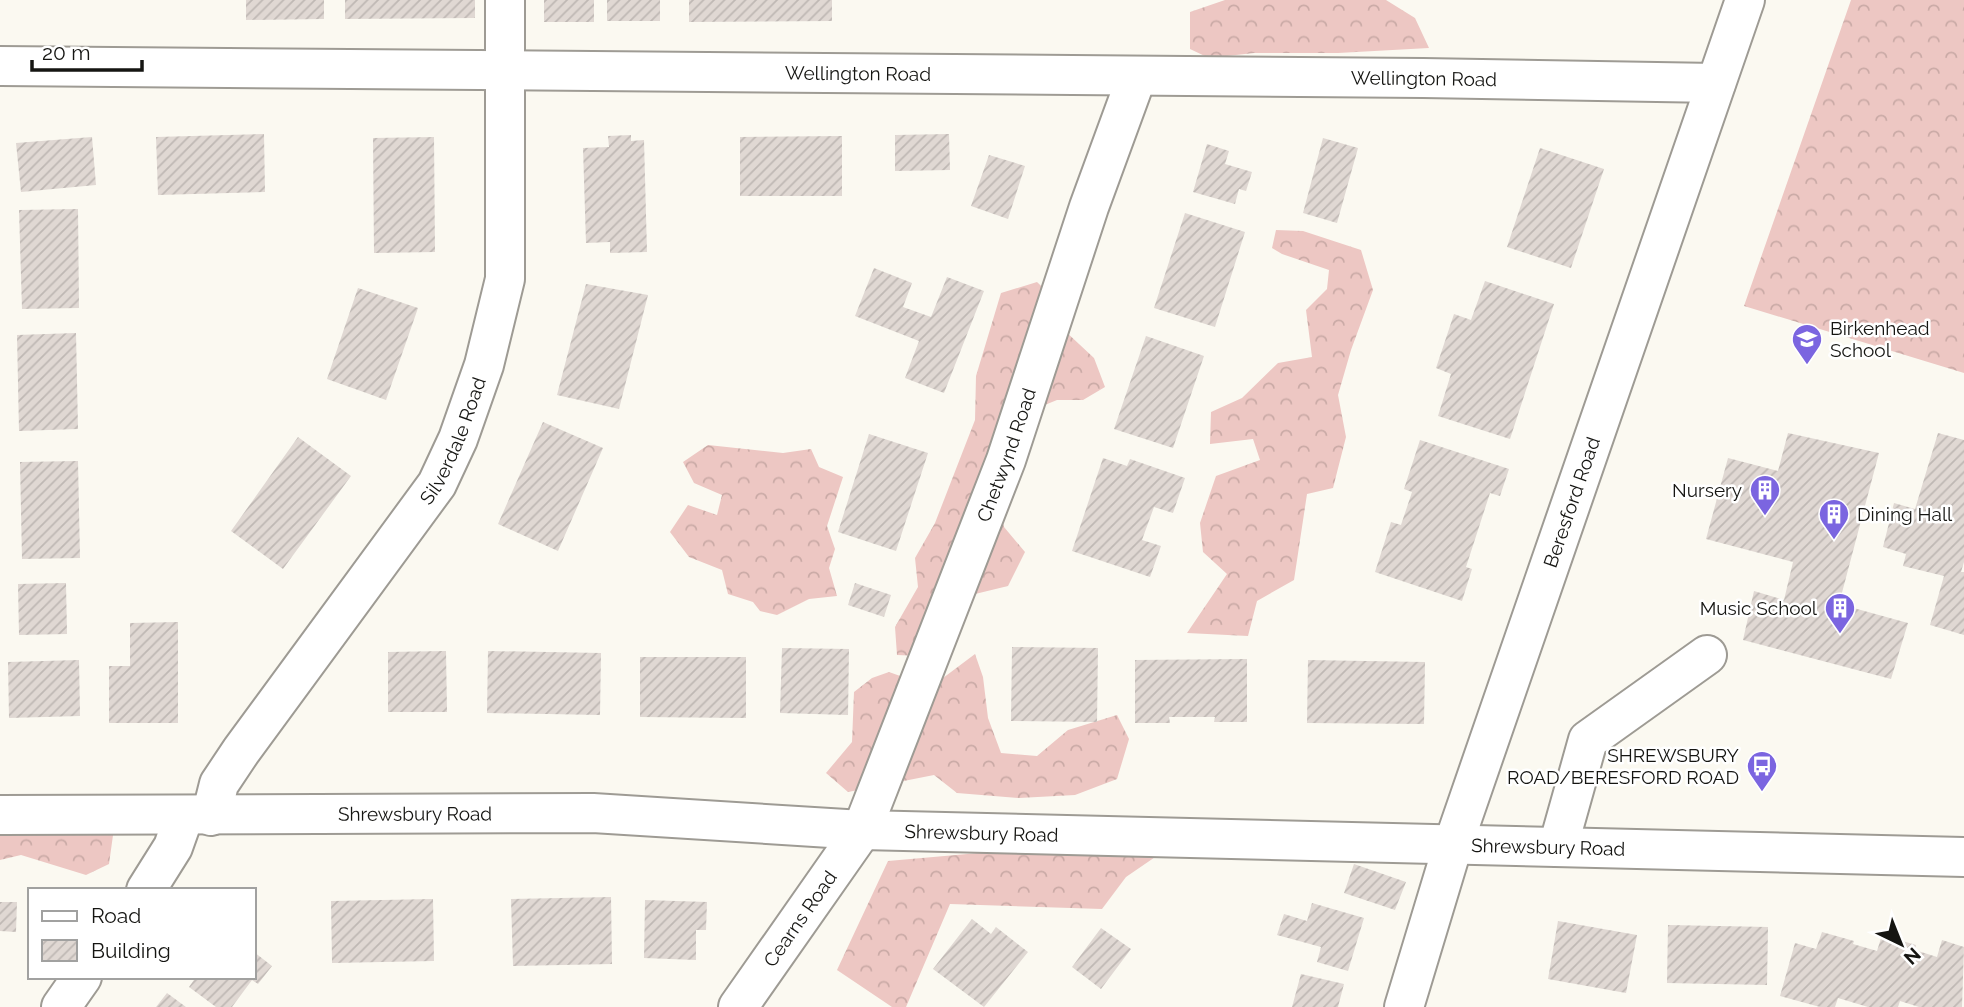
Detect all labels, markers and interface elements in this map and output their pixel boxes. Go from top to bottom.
scale bar [32,28,142,72]
text: 20 m [42,40,90,65]
street label: Wellington Road [785,62,931,85]
street label: Wellington Road [1351,66,1497,90]
place label: Birkenhead School [1830,317,1930,361]
school or university icon: Birkenhead School [1790,322,1824,366]
street label: Silverdale Road [415,374,490,508]
street label: Chetwynd Road [972,385,1040,525]
street label: Beresford Road [1539,434,1604,570]
building icon: Nursery [1748,473,1782,517]
place label: Nursery [1672,479,1742,501]
building icon: Dining Hall [1817,497,1851,541]
place label: Dining Hall [1857,503,1953,525]
building icon: Music School [1823,591,1857,635]
place label: Music School [1700,597,1818,619]
place label: SHREWSBURY ROAD/BERESFORD ROAD [1507,744,1740,788]
bus stop icon: SHREWSBURY ROAD/BERESFORD ROAD [1745,749,1779,793]
street label: Shrewsbury Road [338,802,492,825]
street label: Shrewsbury Road [904,820,1059,846]
street label: Shrewsbury Road [1471,834,1626,860]
street label: Cearns Road [759,866,841,971]
legend [28,888,256,979]
text: Road [91,903,141,928]
north arrow [1866,909,1936,979]
text: Building [91,938,171,963]
text: N [1900,943,1925,969]

